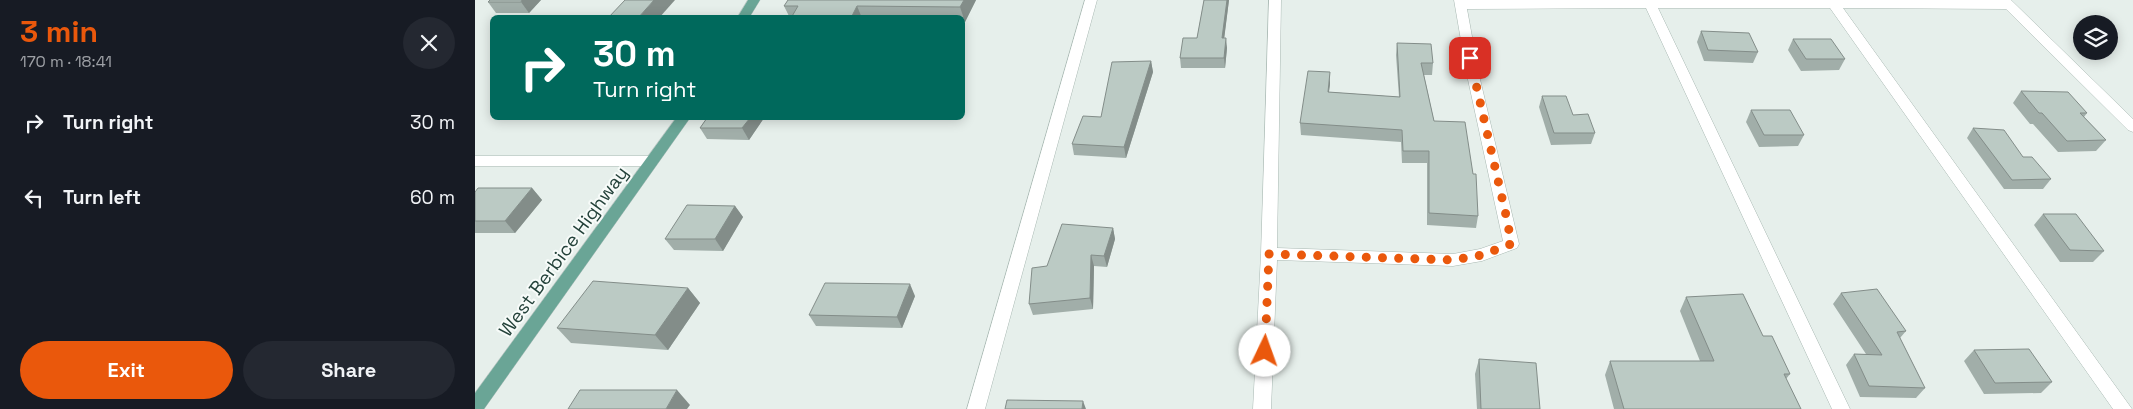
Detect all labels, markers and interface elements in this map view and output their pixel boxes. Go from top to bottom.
text: 3 min [20,12,98,51]
map controls [2073,15,2118,60]
button: layers [2073,15,2118,60]
button: close [403,17,455,69]
text: 30 m [593,32,676,76]
icon: right [510,35,575,100]
pin [1449,37,1491,79]
icon: arrive [1456,44,1484,72]
text: 170 m · 18:41 [20,51,112,72]
text: Turn right [593,75,696,103]
icon: right [20,109,48,137]
text: Turn right [63,110,153,135]
text: 30 m [410,110,455,135]
street label: West Berbice Highway [493,161,634,341]
icon: left [20,184,48,212]
text: Turn left [63,185,141,210]
text: 60 m [410,185,455,210]
position arrow [1238,324,1290,376]
button: Exit [20,341,233,399]
button: Share [243,341,455,399]

